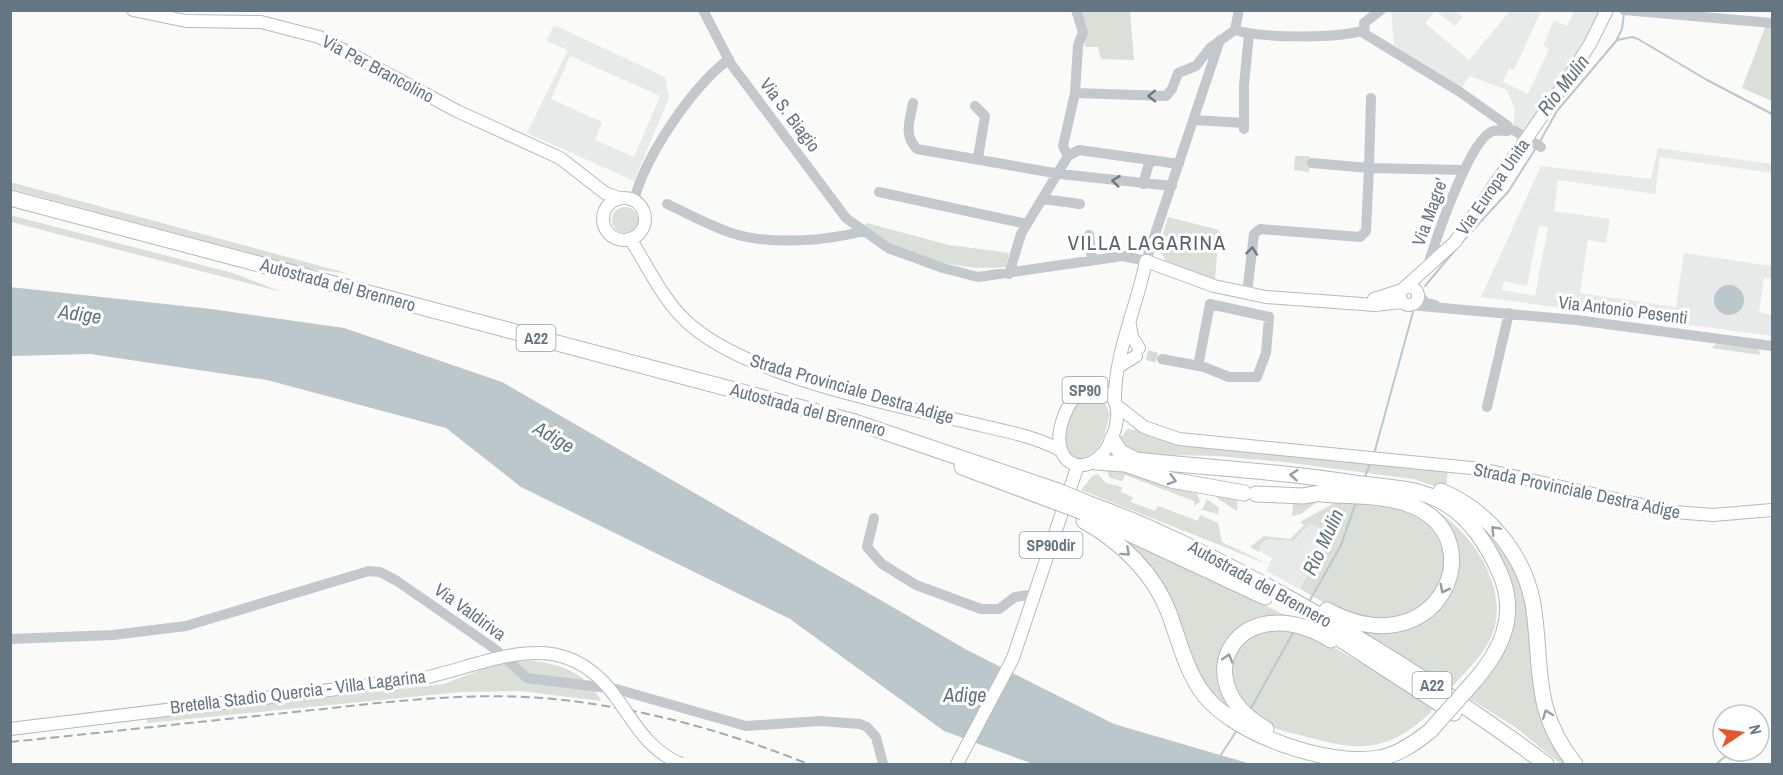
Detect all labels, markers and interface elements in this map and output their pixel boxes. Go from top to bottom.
street label: Via Per Brancolino [318,28,439,109]
water label: Rio Mulin [1530,49,1595,121]
street label: Via S. Biagio [754,73,826,157]
one-way arrow [1147,90,1156,102]
street label: Via Europa Unita [1450,133,1535,240]
street label: Via Magre' [1406,174,1453,249]
one-way arrow [1111,175,1120,187]
district label: VILLA LAGARINA [1068,228,1226,257]
one-way arrow [1245,246,1258,255]
street label: Autostrada del Brennero [257,251,419,317]
street label: Via Antonio Pesenti [1557,289,1689,330]
water label: Adige [56,297,103,330]
road number: A22 [516,325,556,351]
street label: Strada Provinciale Destra Adige [747,347,957,430]
street label: Autostrada del Brennero [727,376,889,442]
road number: SP90 [1062,377,1108,403]
water label: Adige [528,414,580,459]
street label: Strada Provinciale Destra Adige [1471,456,1683,525]
one-way arrow [1290,469,1299,482]
one-way arrow [1166,473,1177,485]
water label: Rio Mulin [1295,504,1350,579]
one-way arrow [1491,526,1502,537]
road number: SP90dir [1020,532,1082,558]
street label: Autostrada del Brennero [1183,533,1336,633]
one-way arrow [1119,545,1130,556]
street label: Via Valdiriva [429,577,511,646]
one-way arrow [1440,583,1452,594]
one-way arrow [1221,654,1233,664]
street label: Bretella Stadio Quercia - Villa Lagarina [169,663,427,720]
road number: A22 [1412,672,1452,698]
water label: Adige [943,681,986,708]
north arrow [1711,703,1771,763]
one-way arrow [1542,709,1555,719]
text: N [1744,723,1767,737]

